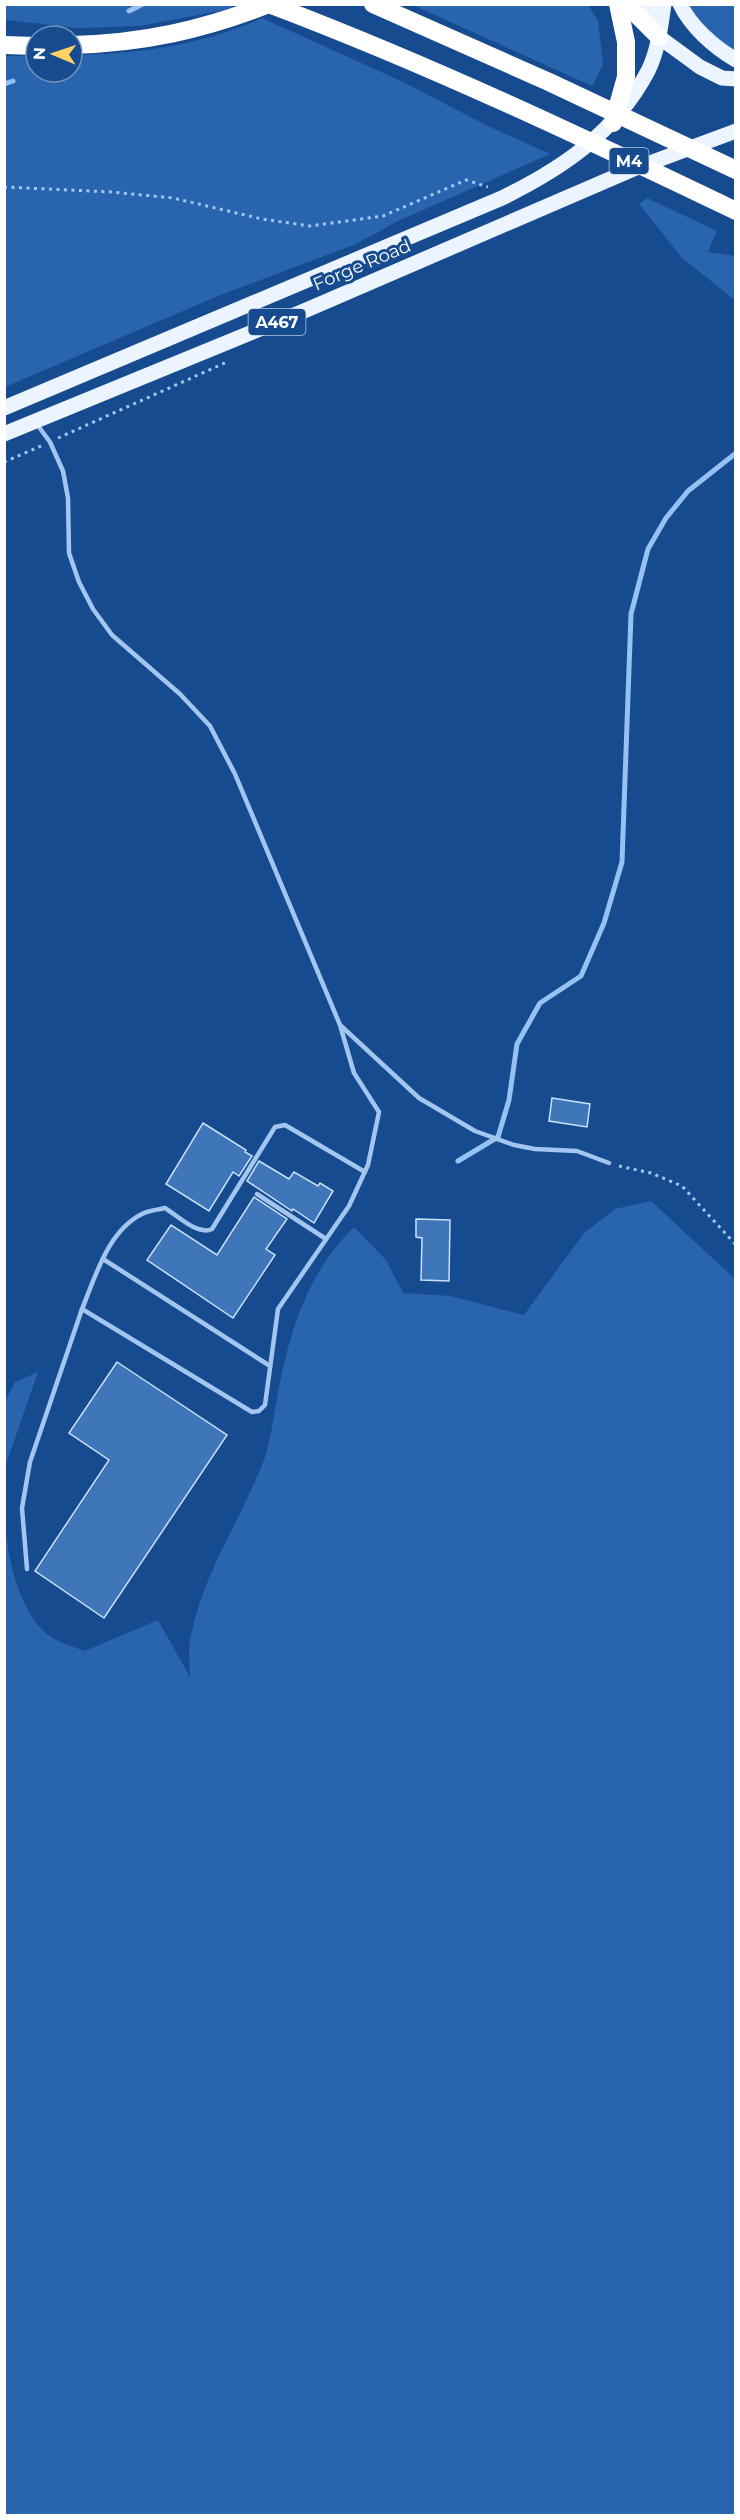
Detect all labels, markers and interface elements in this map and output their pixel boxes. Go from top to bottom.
north arrow [24,24,84,84]
text: N [30,47,49,60]
road number: M4 [610,148,648,174]
street label: Forge Road [310,234,414,296]
road number: A467 [248,309,306,335]

